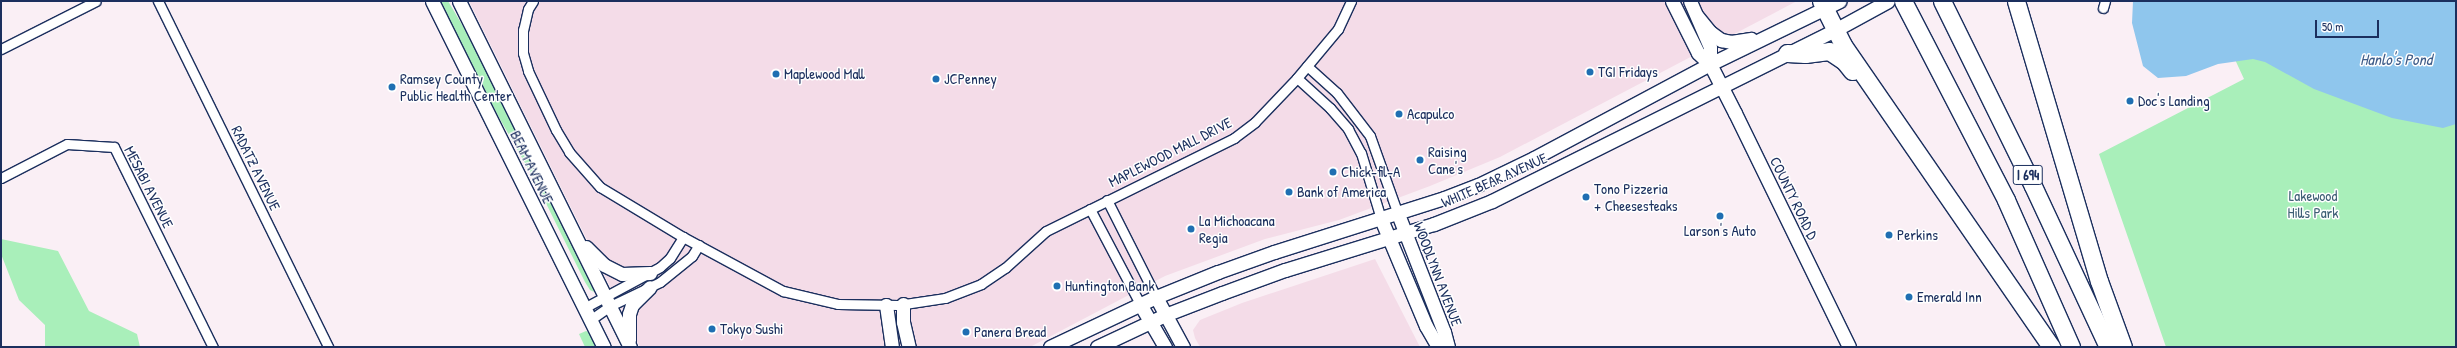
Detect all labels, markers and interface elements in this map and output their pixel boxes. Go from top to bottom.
scale bar [2317,12,2381,38]
text: 50 m [2322,18,2343,35]
water label: Hanlo's Pond [2360,49,2432,69]
place label: TGI Fridays [1598,63,1658,81]
place label: Maplewood Mall [784,65,865,83]
marker: TGI Fridays [1585,67,1595,77]
place label: Ramsey County Public Health Center [400,69,512,104]
marker: Maplewood Mall [771,69,781,79]
place label: JCPenney [944,70,997,88]
marker: JCPenney [931,74,941,84]
marker: Ramsey County Public Health Center [387,82,397,92]
place label: Doc's Landing [2138,92,2210,110]
marker: Doc's Landing [2125,96,2135,106]
place label: Acapulco [1407,105,1454,123]
marker: Acapulco [1394,109,1404,119]
street label: MAPLEWOOD MALL DRIVE [1106,113,1234,191]
street label: RADATZ AVENUE [228,123,284,213]
street label: BEAM AVENUE [507,127,557,207]
place label: Raising Cane's [1428,142,1467,177]
street label: MESABI AVENUE [121,143,177,231]
street label: WHITE BEAR AVENUE [1438,149,1550,211]
street label: COUNTY ROAD D [1766,154,1822,242]
marker: Raising Cane's [1415,155,1425,165]
place label: Chick-fil-A [1341,163,1400,181]
road number: I 694 [2012,163,2044,187]
marker: Chick-fil-A [1328,167,1338,177]
place label: Tono Pizzeria + Cheesesteaks [1594,179,1678,214]
place label: Bank of America [1297,183,1386,201]
park label: Lakewood Hills Park [2287,186,2339,221]
marker: Bank of America [1284,187,1294,197]
marker: Tono Pizzeria + Cheesesteaks [1581,192,1591,202]
place label: La Michoacana Regia [1199,211,1275,246]
marker: Larson's Auto [1715,211,1725,221]
street label: WOODLYNN AVENUE [1410,219,1466,329]
place label: Larson's Auto [1684,222,1756,240]
marker: La Michoacana Regia [1186,224,1196,234]
place label: Perkins [1897,226,1938,244]
marker: Perkins [1884,230,1894,240]
place label: Huntington Bank [1065,277,1155,295]
marker: Huntington Bank [1052,281,1062,291]
place label: Emerald Inn [1917,288,1982,306]
marker: Emerald Inn [1904,292,1914,302]
place label: Tokyo Sushi [720,320,783,338]
place label: Panera Bread [974,323,1046,341]
marker: Tokyo Sushi [707,324,717,334]
marker: Panera Bread [961,327,971,337]

